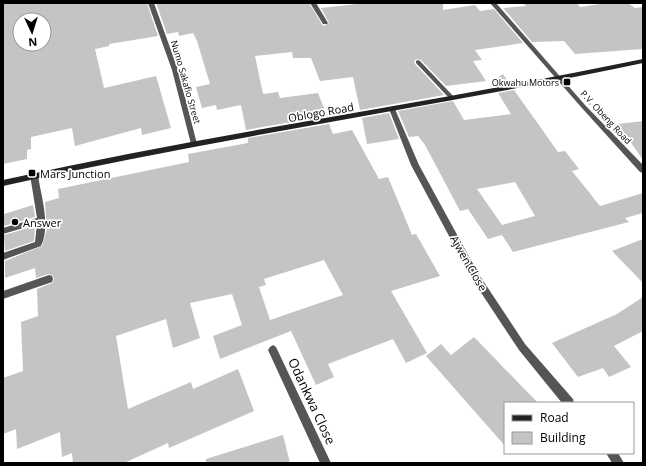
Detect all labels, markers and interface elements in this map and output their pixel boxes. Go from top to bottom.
north arrow [12,12,52,52]
text: N [28,35,38,50]
street label: Numo Sakafio Street [168,39,204,125]
place label: Okwahu Motors [492,76,559,89]
marker: Okwahu Motors [562,77,572,87]
street label: P.V. Obeng Road [577,87,635,147]
street label: Oblogo Road [287,99,355,125]
place label: Mars Junction [40,166,110,181]
marker: Mars Junction [27,168,37,178]
place label: Answer [23,215,62,230]
marker: Answer [10,217,20,227]
street label: Ajwen Close [447,232,491,294]
street label: Odankwa Close [284,355,340,447]
legend [504,402,634,454]
text: Road [540,409,569,426]
text: Building [540,429,586,446]

